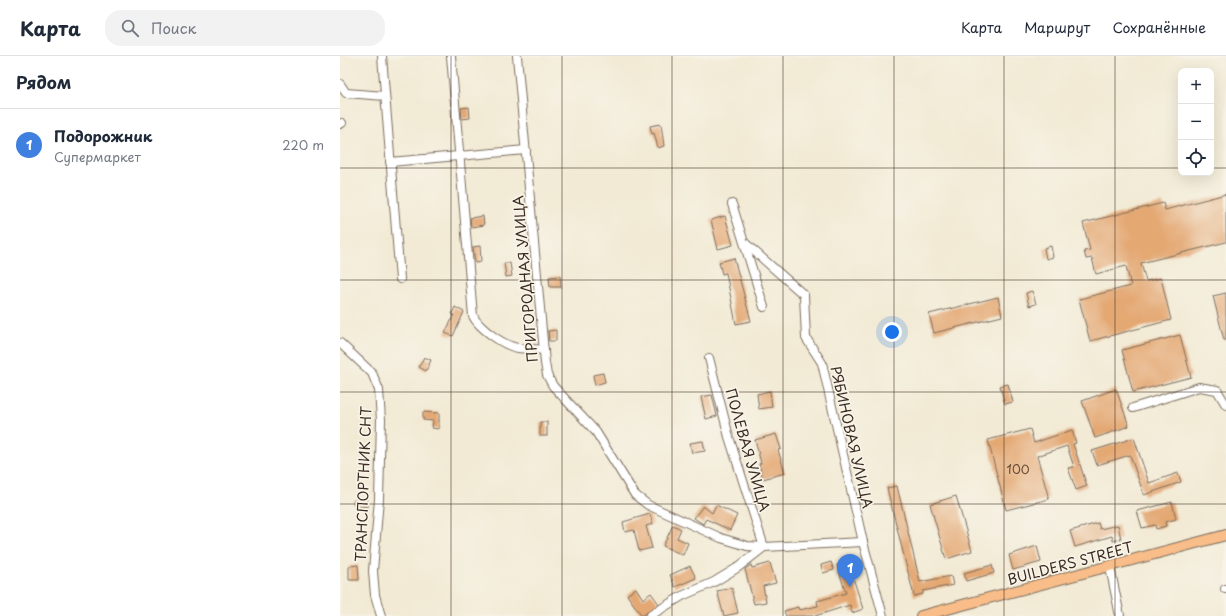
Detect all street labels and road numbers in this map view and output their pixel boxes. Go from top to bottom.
street label: ПРИГОРОДНАЯ УЛИЦА [507,194,543,363]
street label: РЯБИНОВАЯ УЛИЦА [825,364,879,510]
street label: ПОЛЕВАЯ УЛИЦА [720,386,776,514]
street label: ТРАНСПОРТНИК СНТ [350,405,376,562]
street label: BUILDERS STREET [1005,536,1135,590]

